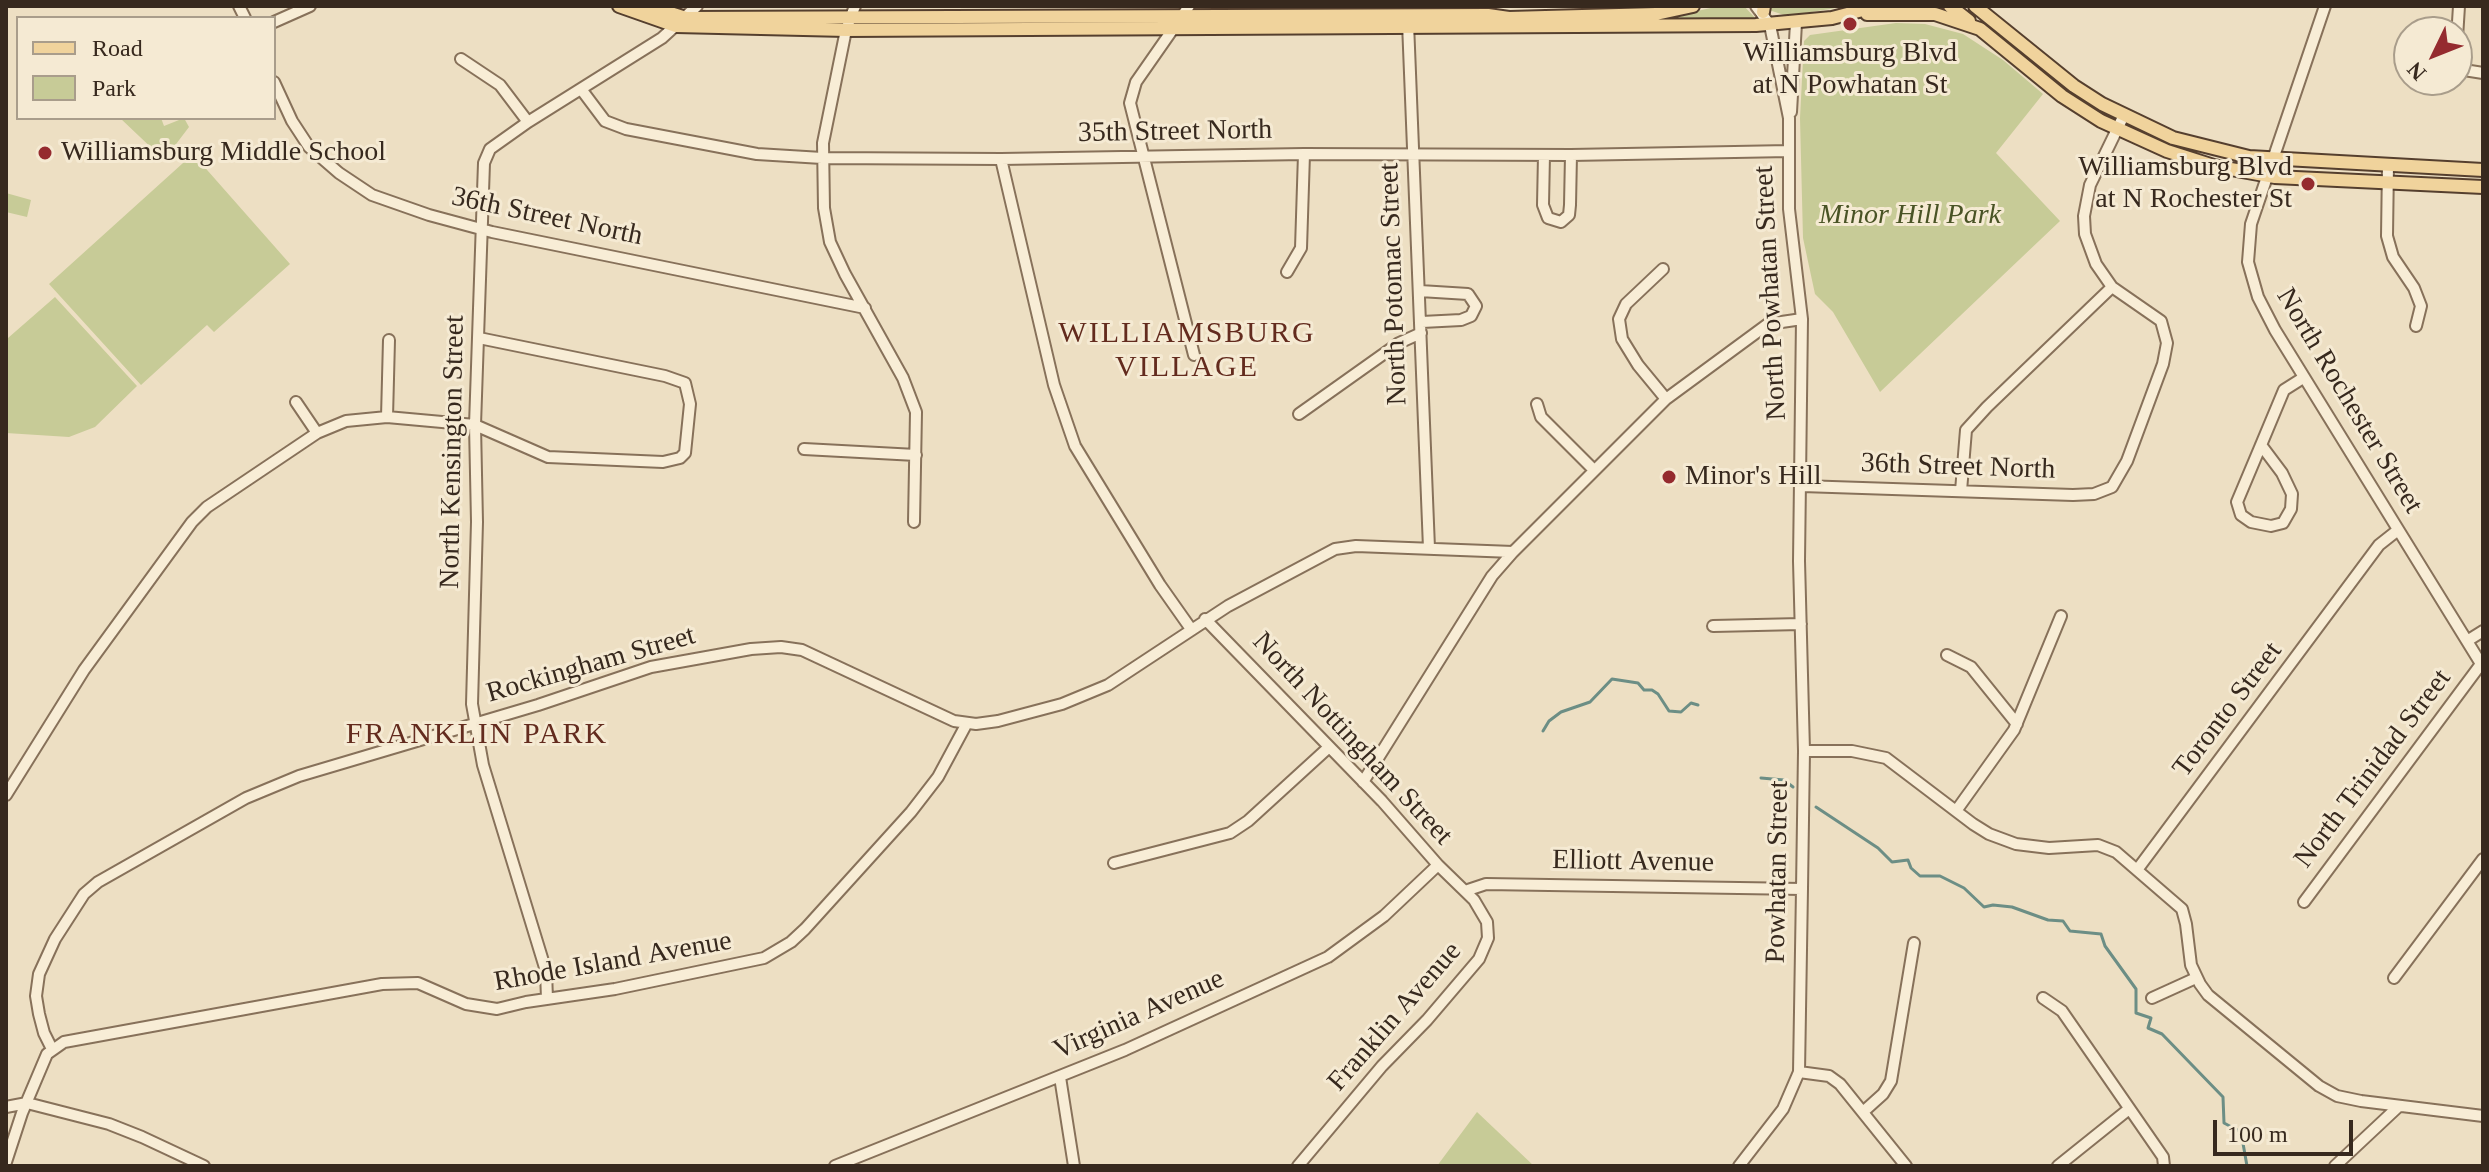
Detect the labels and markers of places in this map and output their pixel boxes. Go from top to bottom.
marker: Williamsburg Blvd at N Powhatan St [1841,15,1859,33]
place label: Williamsburg Blvd at N Powhatan St [1743,37,1957,103]
place label: Williamsburg Middle School [61,136,386,170]
marker: Williamsburg Middle School [36,144,54,162]
place label: Williamsburg Blvd at N Rochester St [2078,151,2292,217]
marker: Williamsburg Blvd at N Rochester St [2299,175,2317,193]
place label: Minor's Hill [1685,460,1822,494]
marker: Minor's Hill [1660,468,1678,486]

